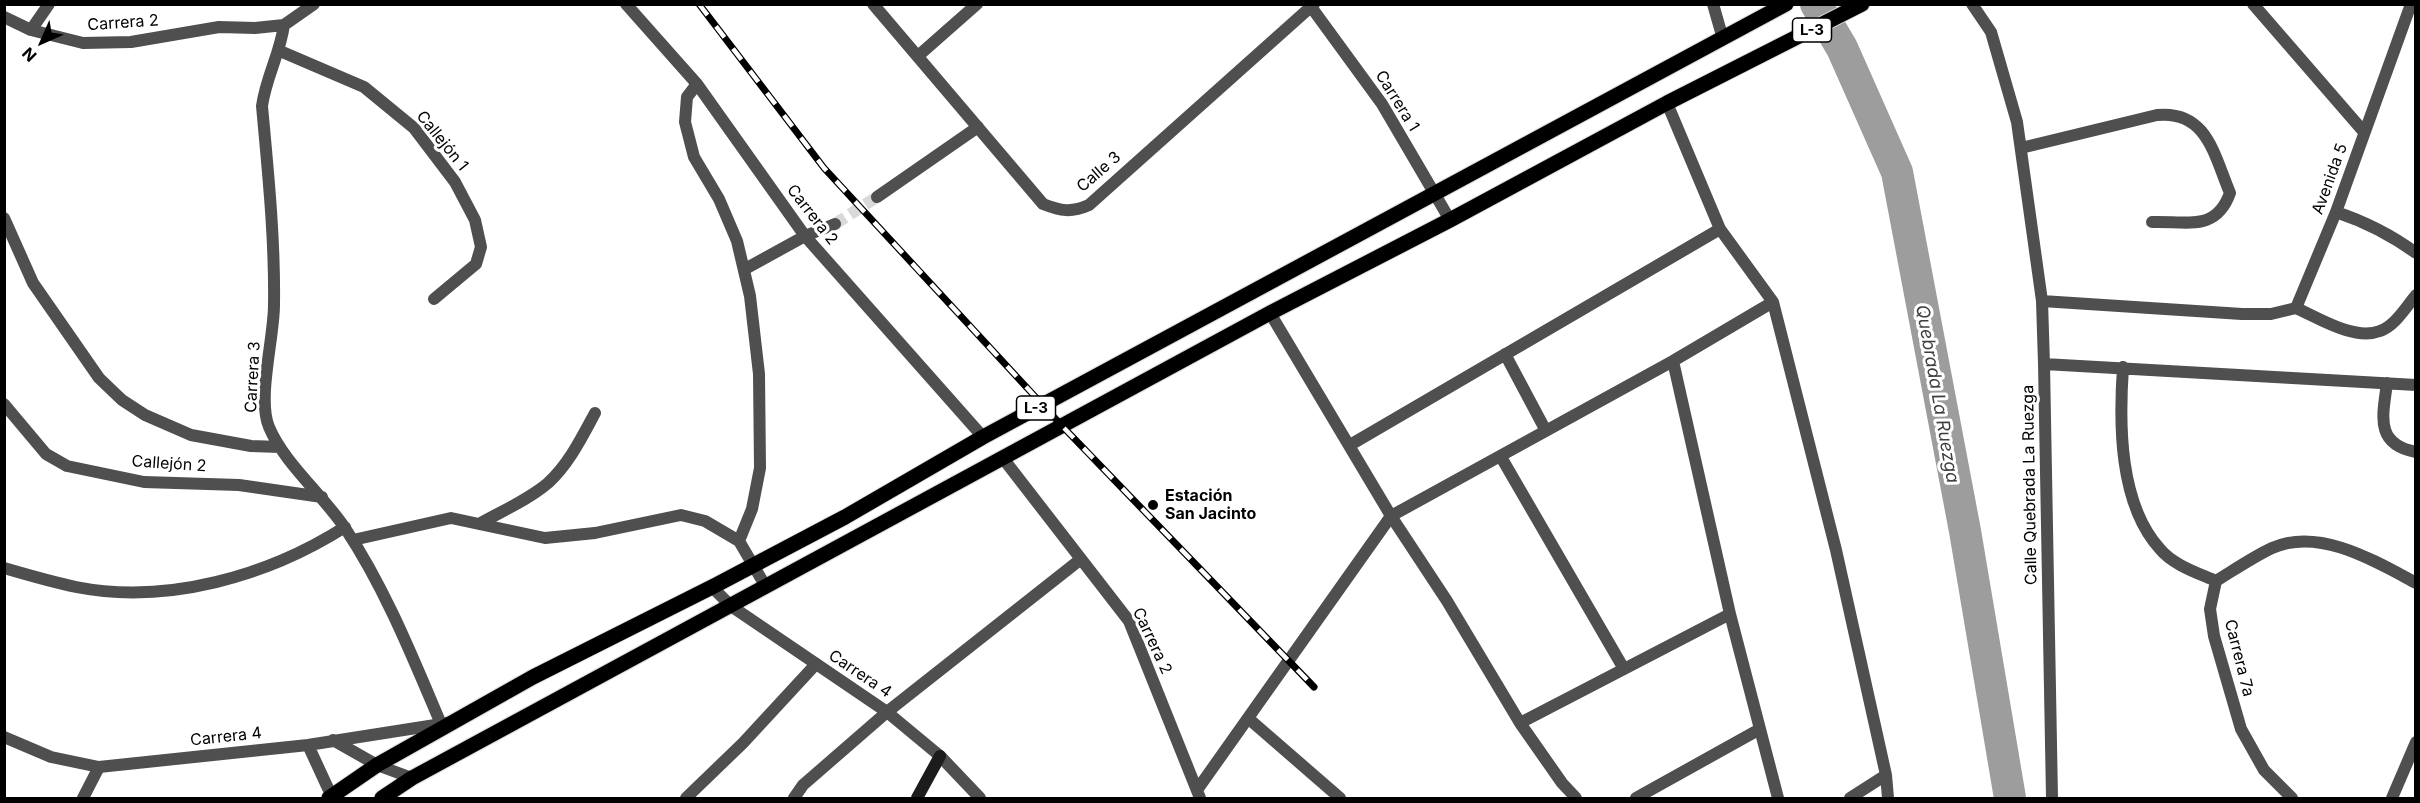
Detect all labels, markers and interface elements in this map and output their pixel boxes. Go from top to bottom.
street label: Carrera 2 [87,11,159,35]
north arrow [12,12,72,72]
road number: L-3 [1792,18,1832,42]
text: N [18,43,41,66]
street label: Carrera 1 [1371,67,1423,135]
street label: Callejón 1 [412,107,472,175]
street label: Avenida 5 [2308,141,2352,217]
street label: Calle 3 [1073,148,1125,196]
street label: Carrera 2 [782,181,842,249]
water label: Quebrada La Ruezga [1911,303,1963,485]
street label: Carrera 3 [242,341,264,413]
street label: Calle Quebrada La Ruezga [2019,385,2041,585]
road number: L-3 [1016,396,1056,420]
street label: Callejón 2 [131,452,207,476]
place label: Estación San Jacinto [1165,486,1256,524]
marker: Estación San Jacinto [1146,498,1160,512]
street label: Carrera 2 [1128,605,1176,677]
street label: Carrera 7a [2220,617,2258,699]
street label: Carrera 4 [825,646,895,702]
street label: Carrera 4 [189,724,263,750]

